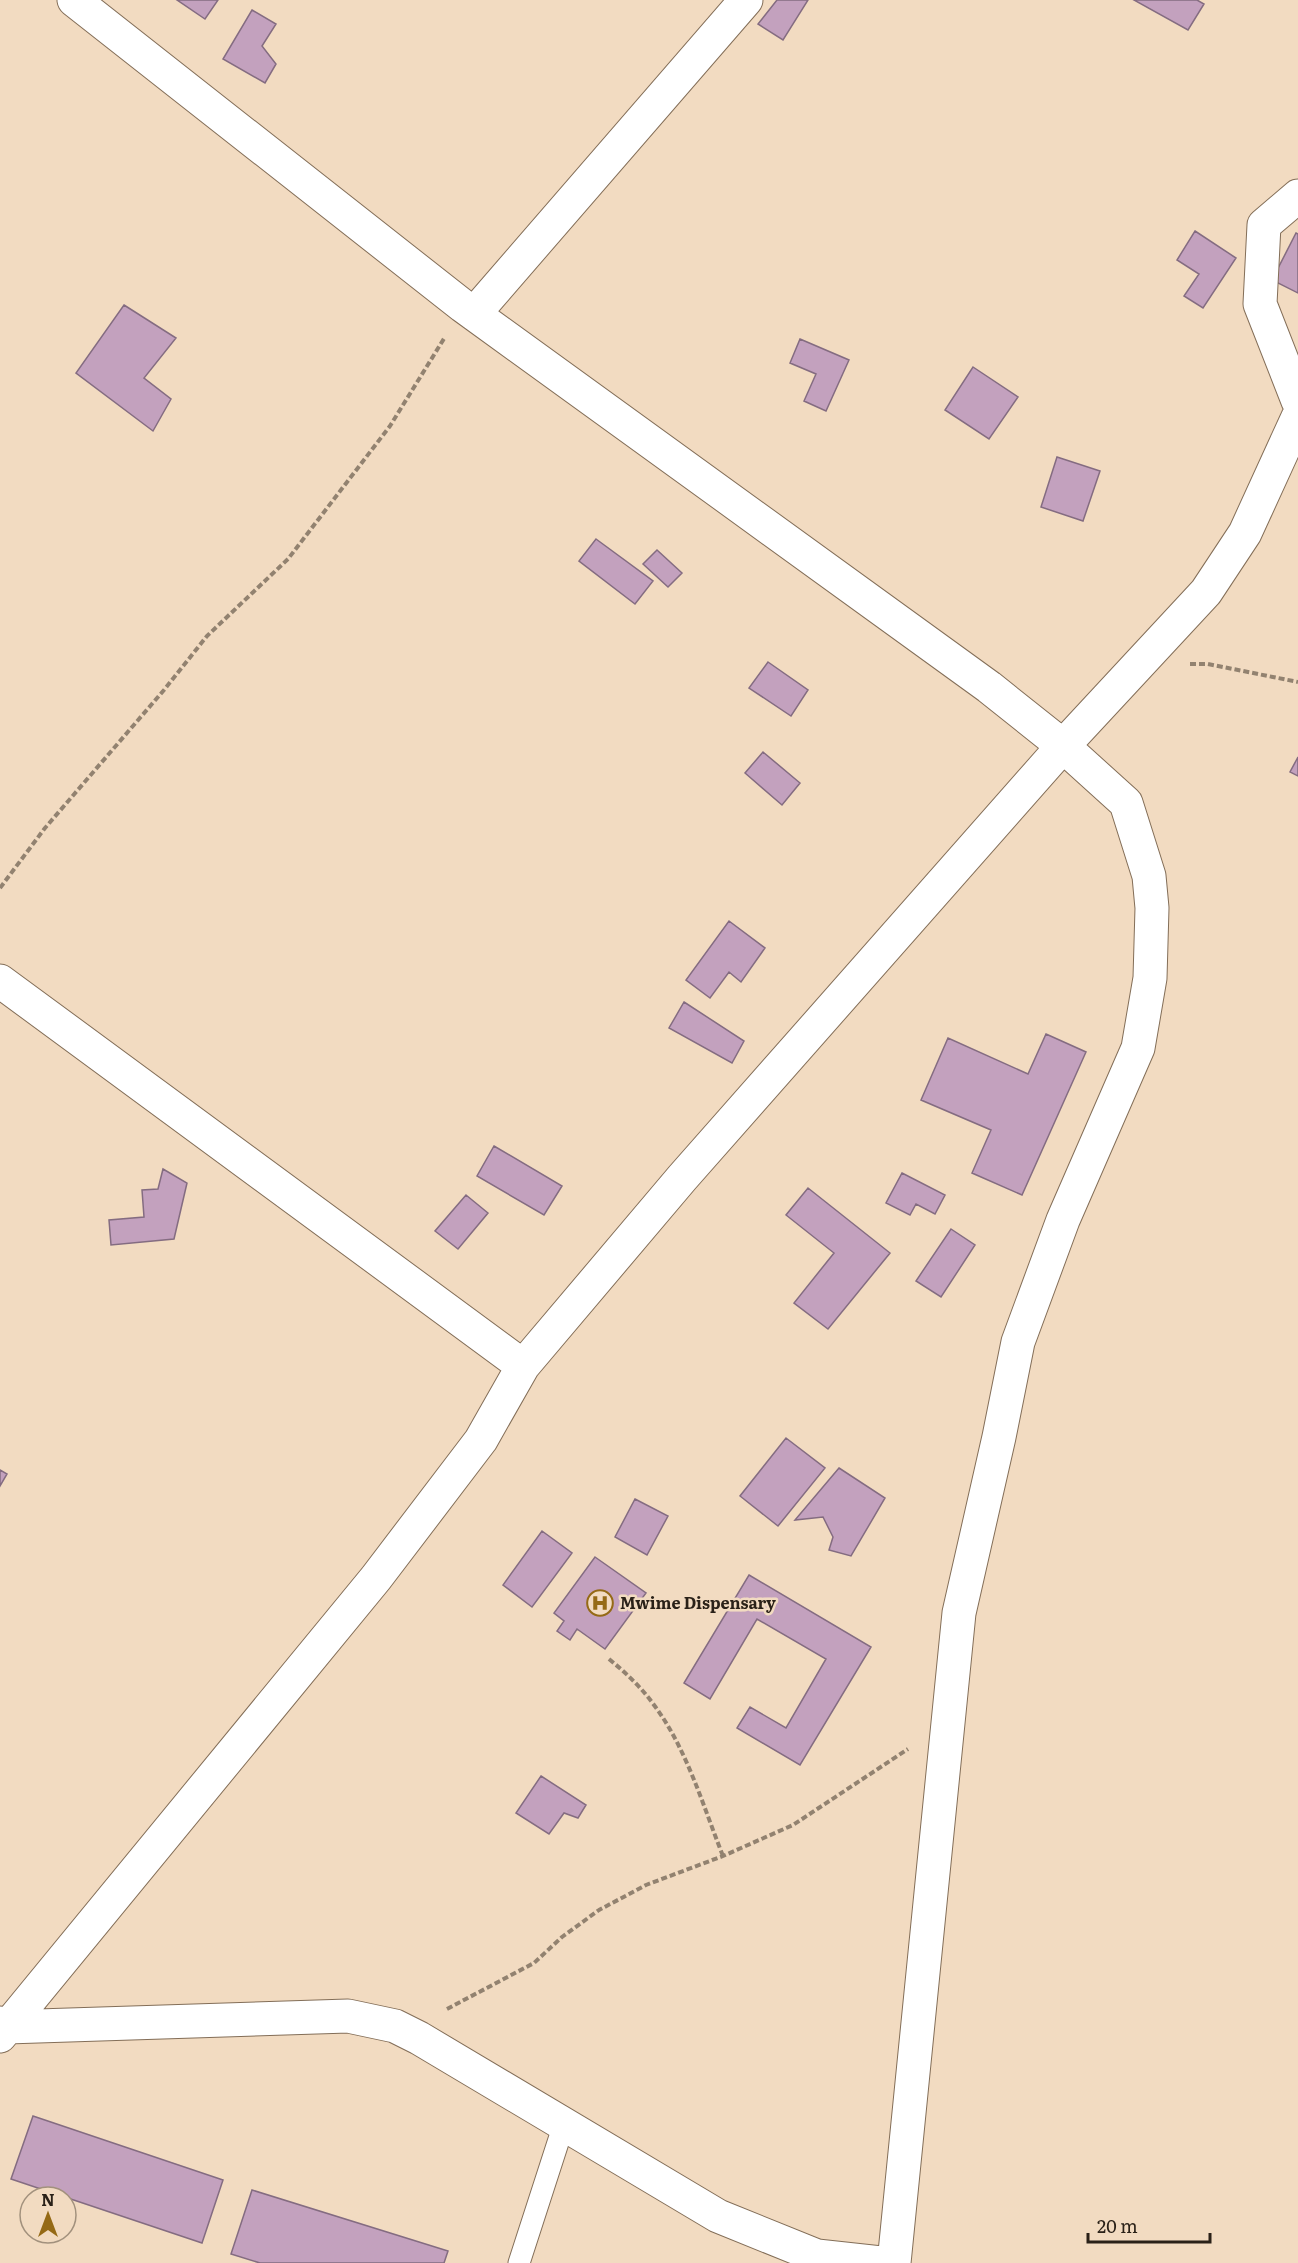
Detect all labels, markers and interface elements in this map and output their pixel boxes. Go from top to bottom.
hospital icon: Mwime Dispensary [585,1588,615,1618]
place label: Mwime Dispensary [620,1590,776,1614]
north arrow [18,2185,78,2245]
text: N [41,2187,55,2211]
scale bar [1088,2206,1210,2244]
text: 20 m [1097,2212,1138,2239]

